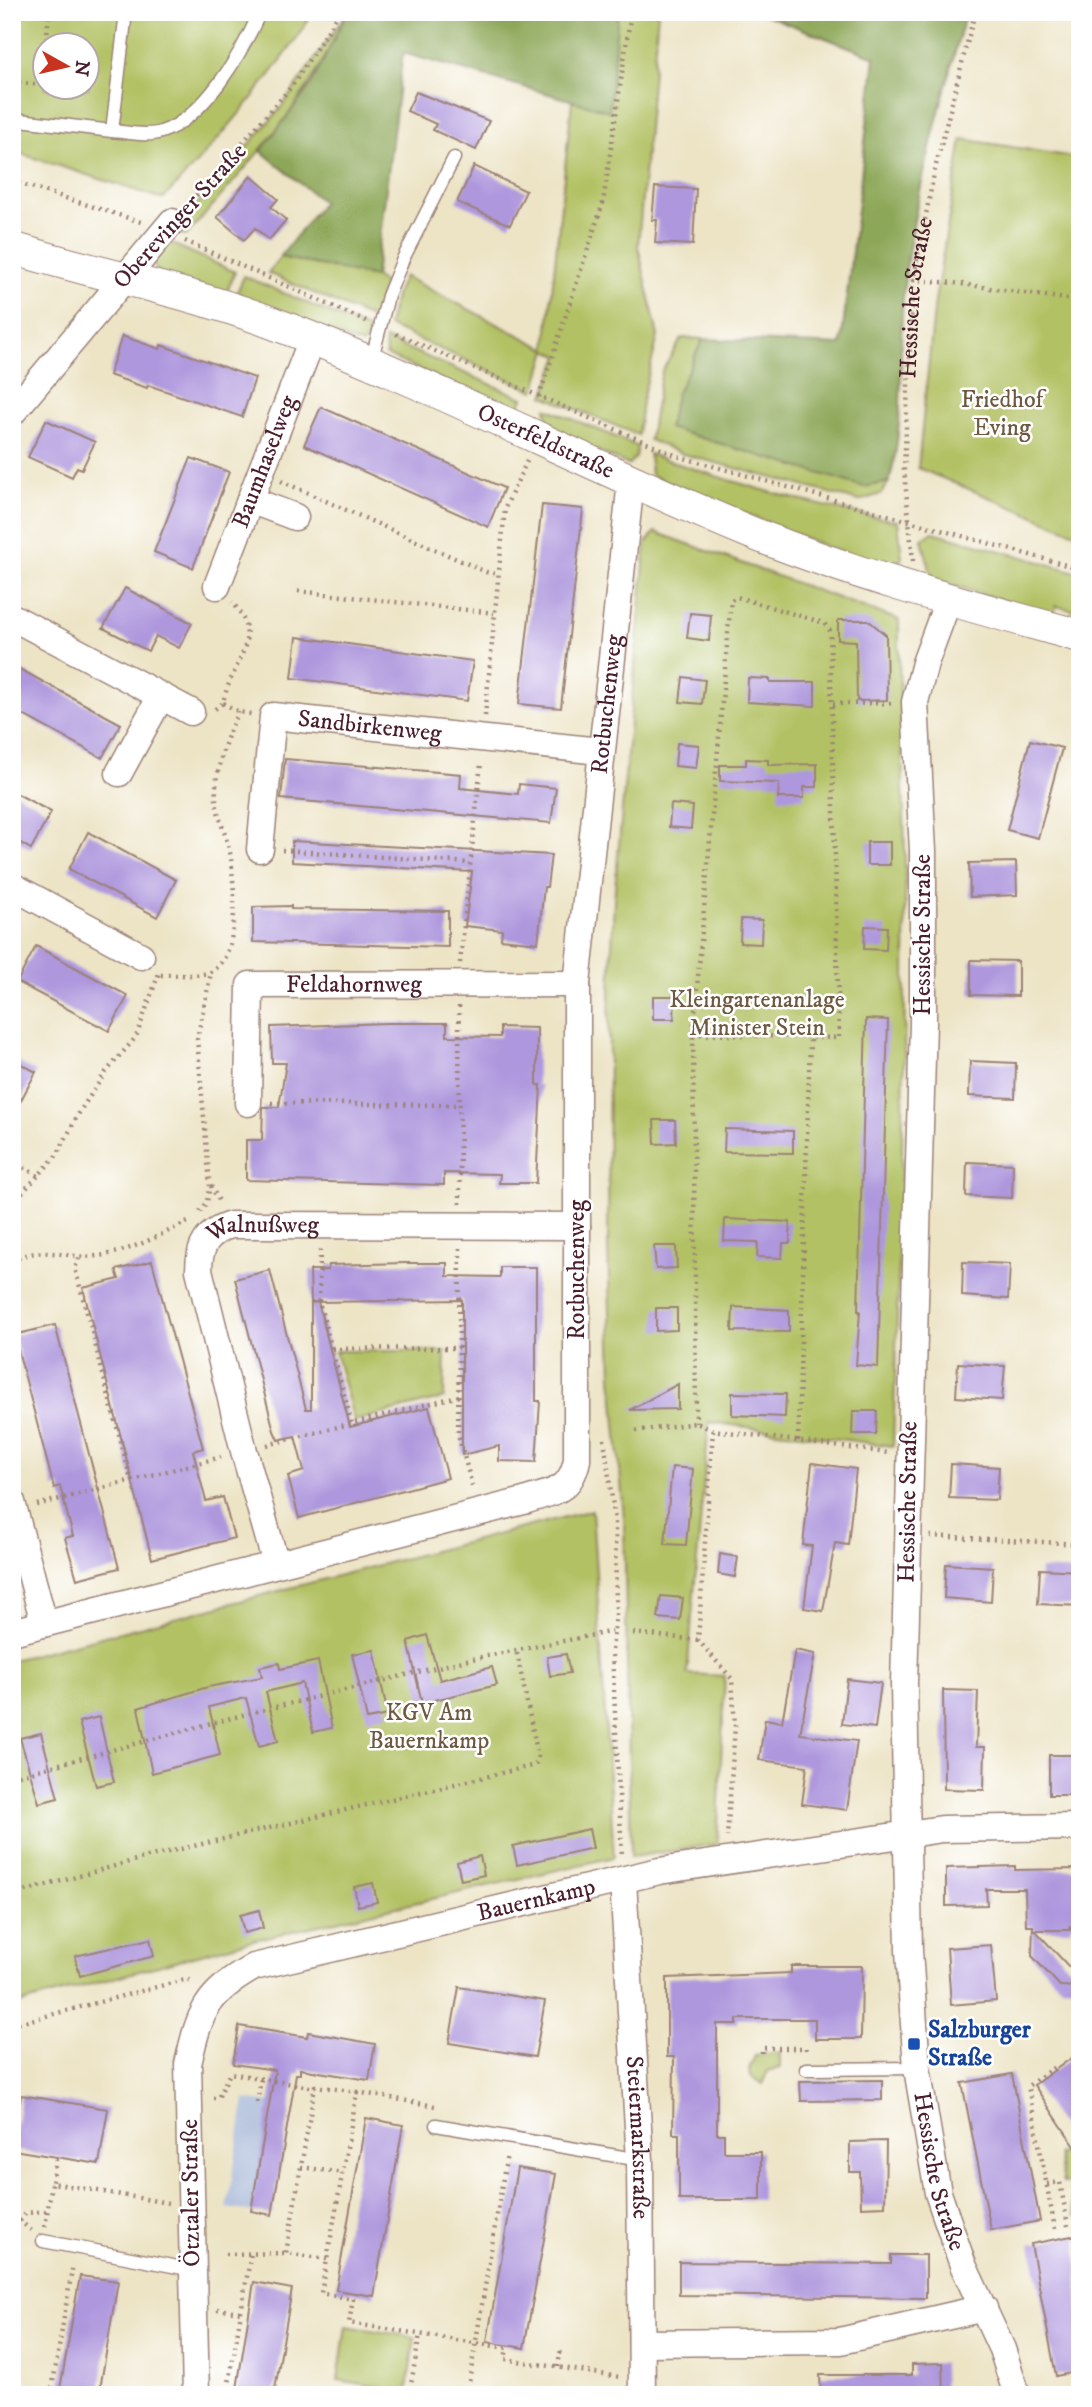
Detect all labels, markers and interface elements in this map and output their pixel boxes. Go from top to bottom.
north arrow [32,32,102,102]
text: N [69,59,94,78]
street label: Oberevinger Straße [107,137,253,295]
street label: Hessische Straße [893,215,940,379]
park label: Friedhof Eving [961,385,1047,443]
street label: Baumhaselweg [226,391,304,532]
street label: Osterfeldstraße [472,397,619,486]
street label: Rotbuchenweg [585,633,629,776]
street label: Sandbirkenweg [296,704,444,749]
street label: Hessische Straße [908,854,938,1016]
street label: Feldahornweg [286,969,422,1000]
park label: Kleingartenanlage Minister Stein [669,985,845,1043]
street label: Rotbuchenweg [562,1200,592,1340]
street label: Walnußweg [200,1210,319,1249]
street label: Hessische Straße [892,1421,924,1583]
park label: KGV Am Bauernkamp [369,1698,489,1756]
street label: Bauernkamp [474,1872,598,1929]
place label: Salzburger Straße [928,2015,1032,2073]
marker: Salzburger Straße [906,2036,922,2052]
street label: Steiermarkstraße [619,2055,656,2219]
street label: Hessische Straße [906,2090,972,2254]
street label: Ötztaler Straße [175,2119,207,2267]

